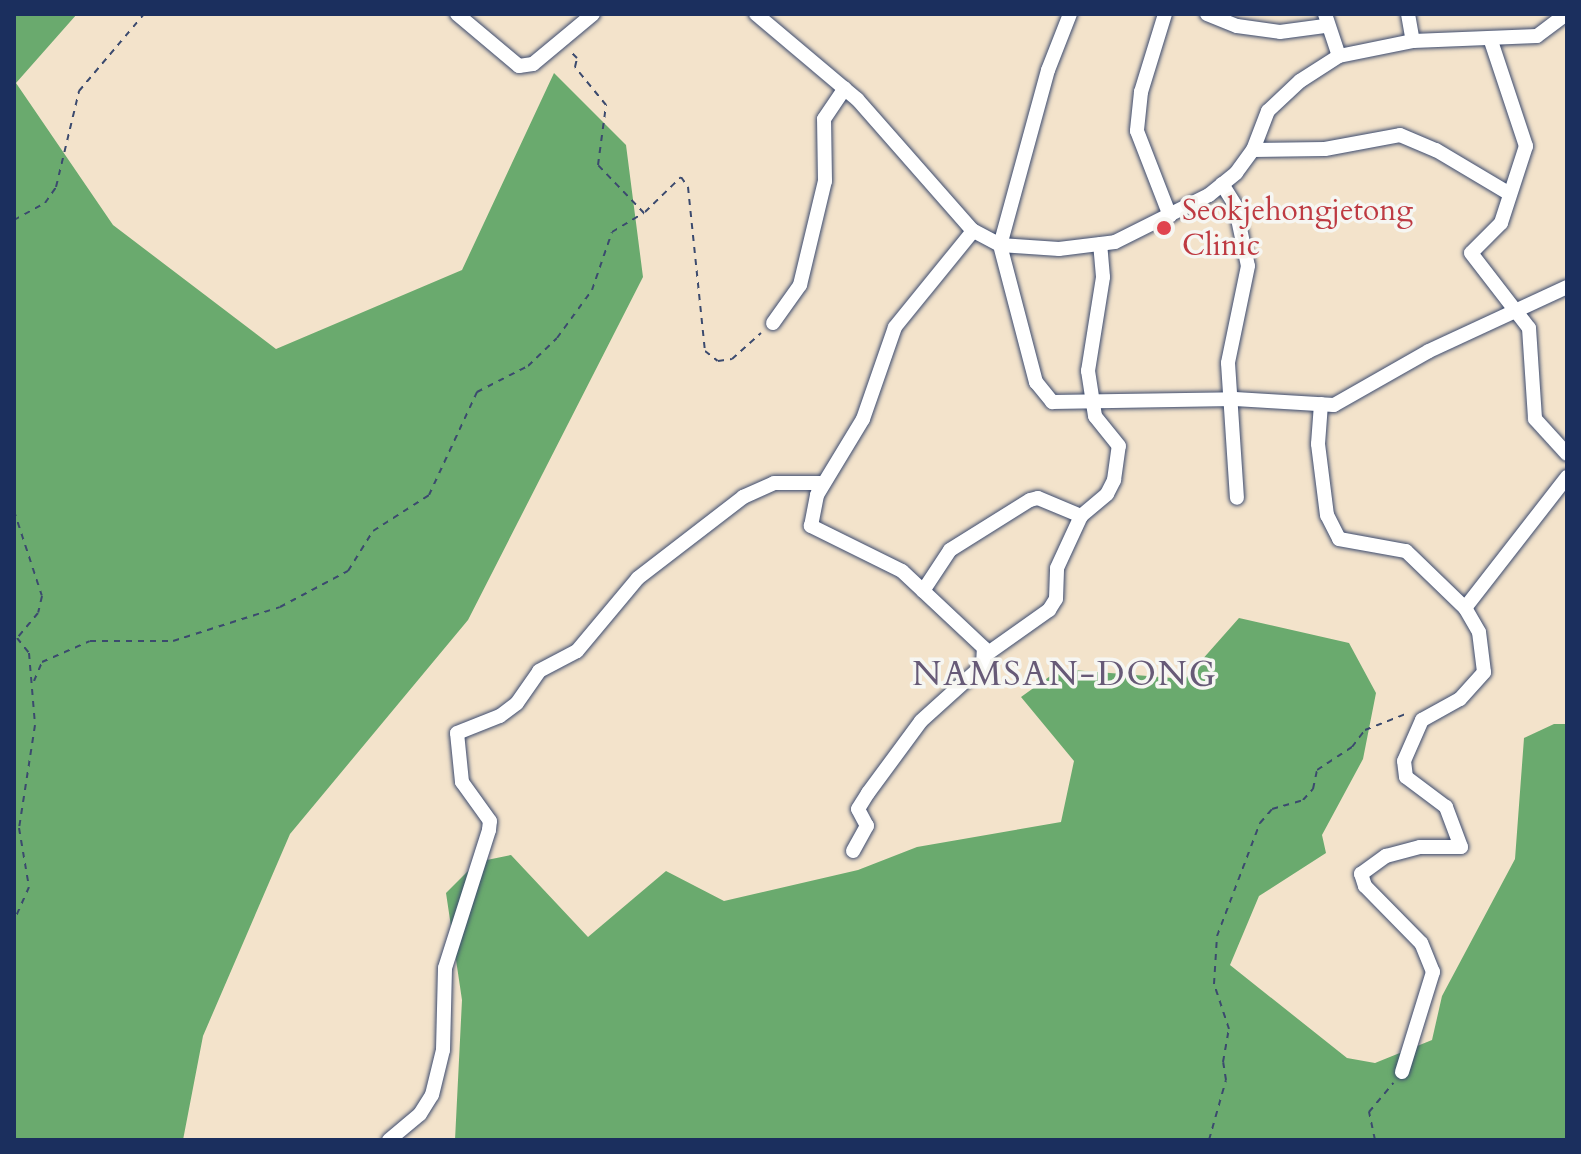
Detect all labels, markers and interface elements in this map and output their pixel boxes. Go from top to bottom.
place label: Seokjehongjetong Clinic [1182,193,1413,264]
marker: Seokjehongjetong Clinic [1153,217,1175,239]
district label: NAMSAN-DONG [912,655,1218,695]

